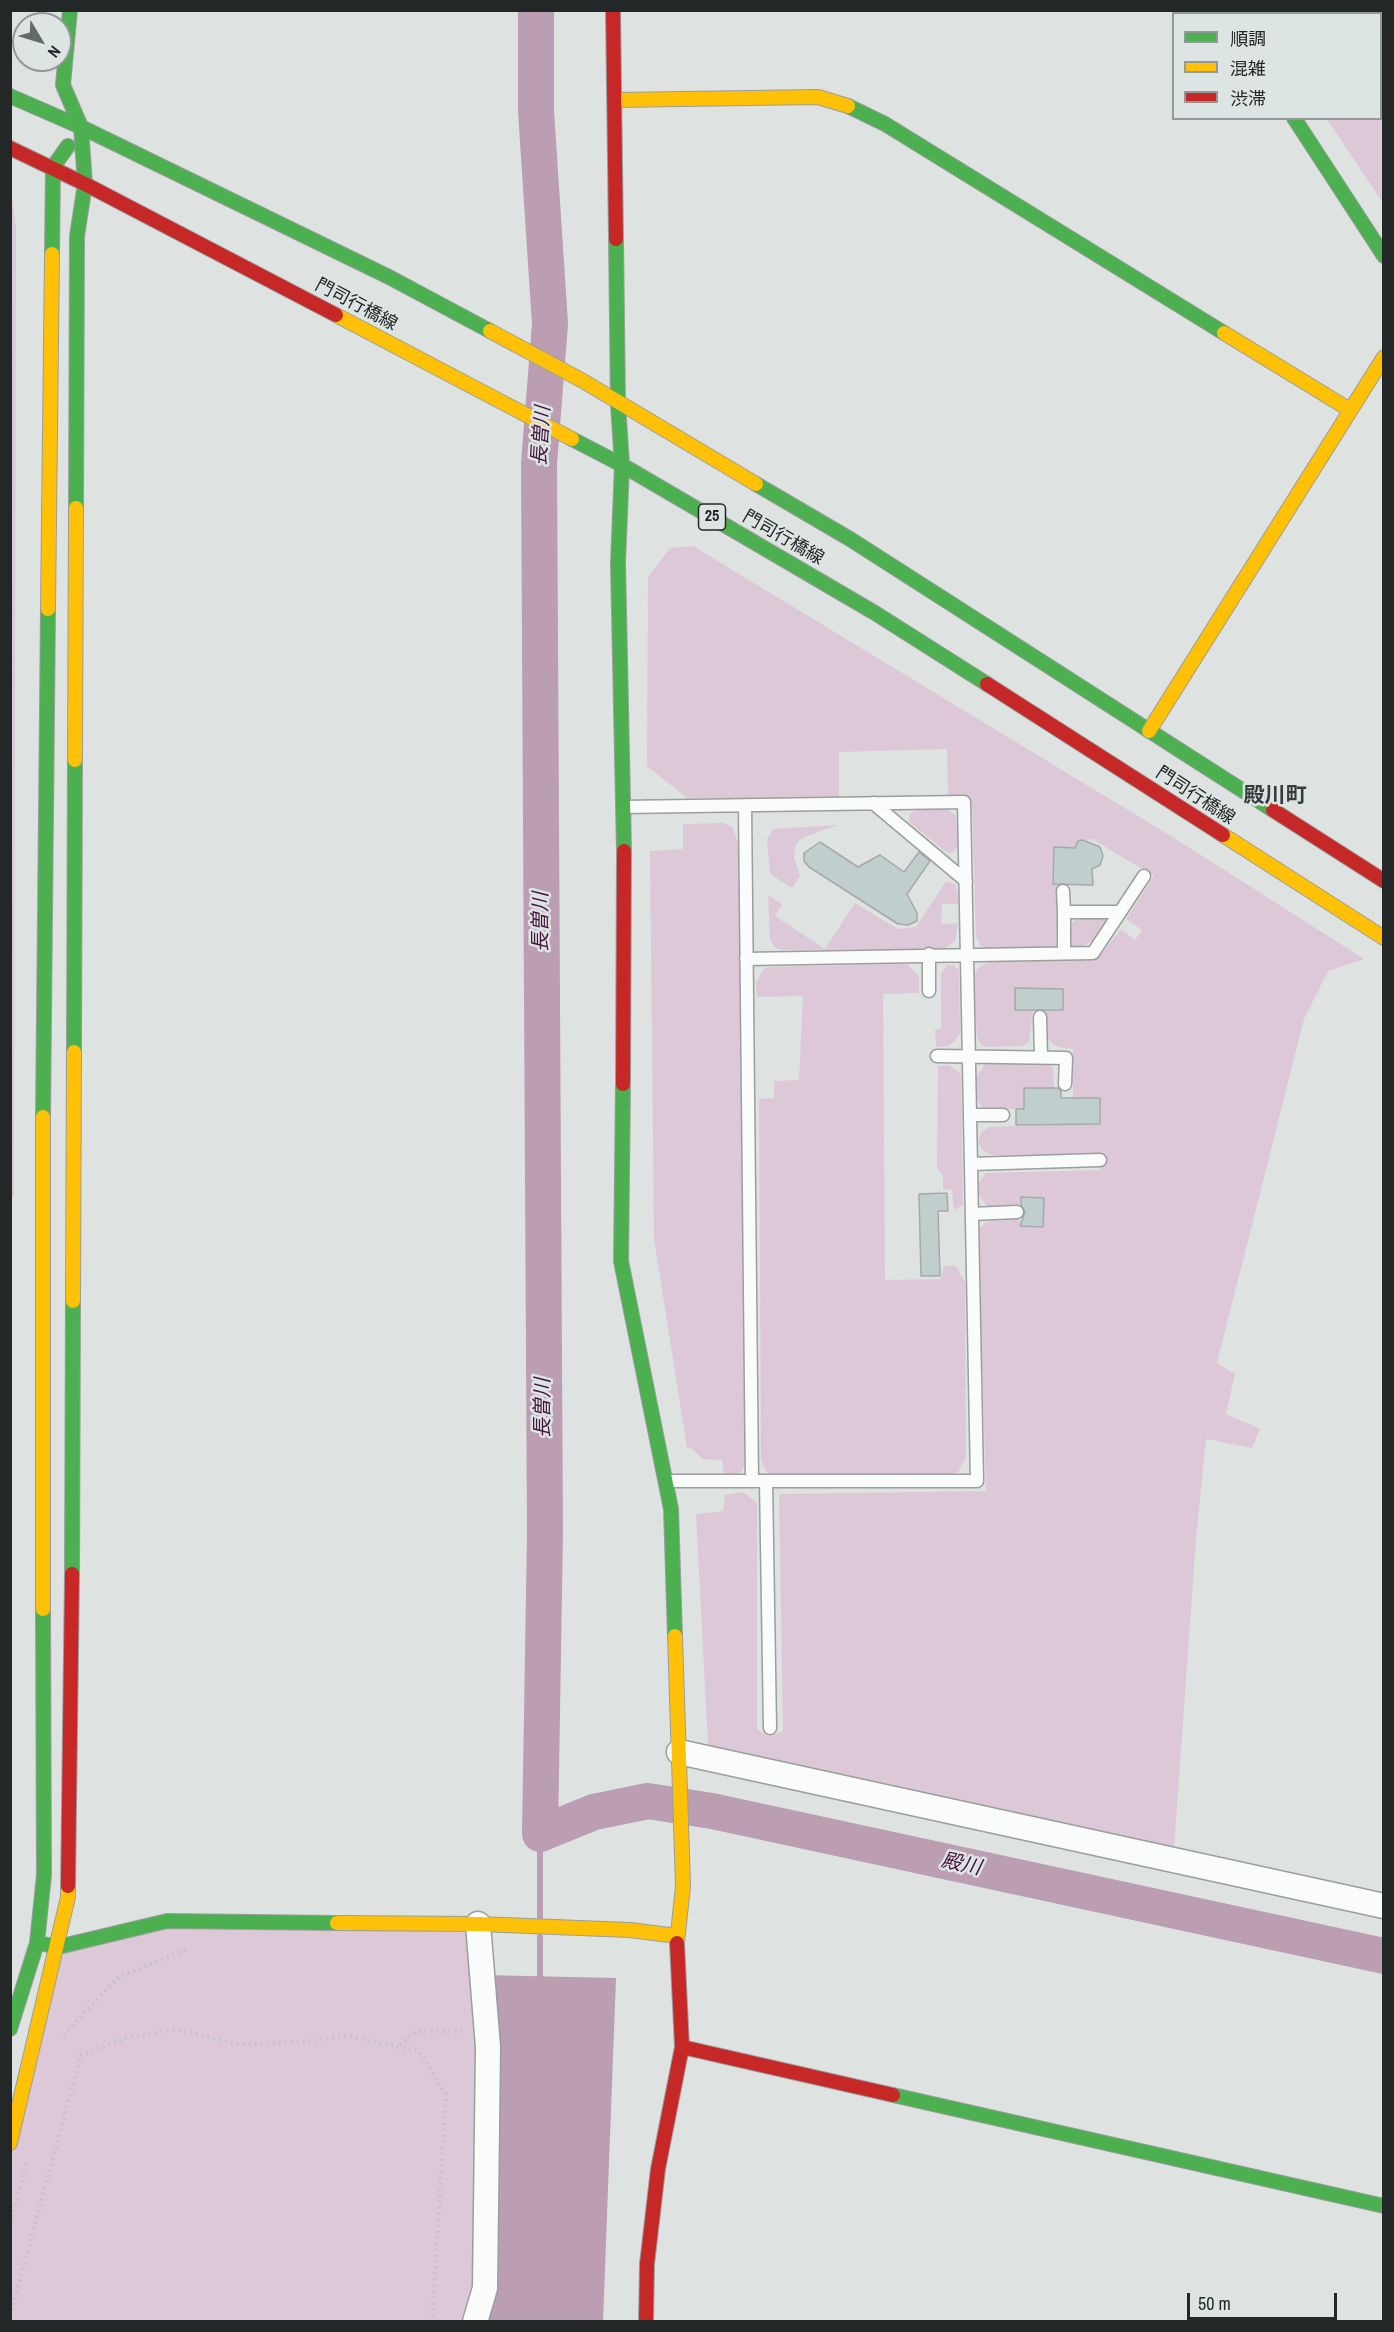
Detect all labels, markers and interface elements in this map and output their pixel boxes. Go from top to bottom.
north arrow [12,12,72,72]
legend [1172,12,1382,120]
text: 順調 [1230,26,1266,51]
text: N [43,41,66,62]
text: 混雑 [1230,56,1266,81]
text: 渋滞 [1230,86,1266,111]
street label: 門司行橋線 [311,274,401,336]
water label: 長曽川 [528,405,556,467]
road number: 25 [698,504,726,530]
street label: 門司行橋線 [739,506,827,570]
street label: 門司行橋線 [1151,762,1239,830]
district label: 殿川町 [1244,783,1306,809]
water label: 長曽川 [530,892,554,952]
water label: 長曽川 [532,1378,556,1438]
water label: 殿川 [939,1849,983,1881]
scale bar [1190,2281,1340,2319]
text: 50 m [1198,2291,1231,2316]

